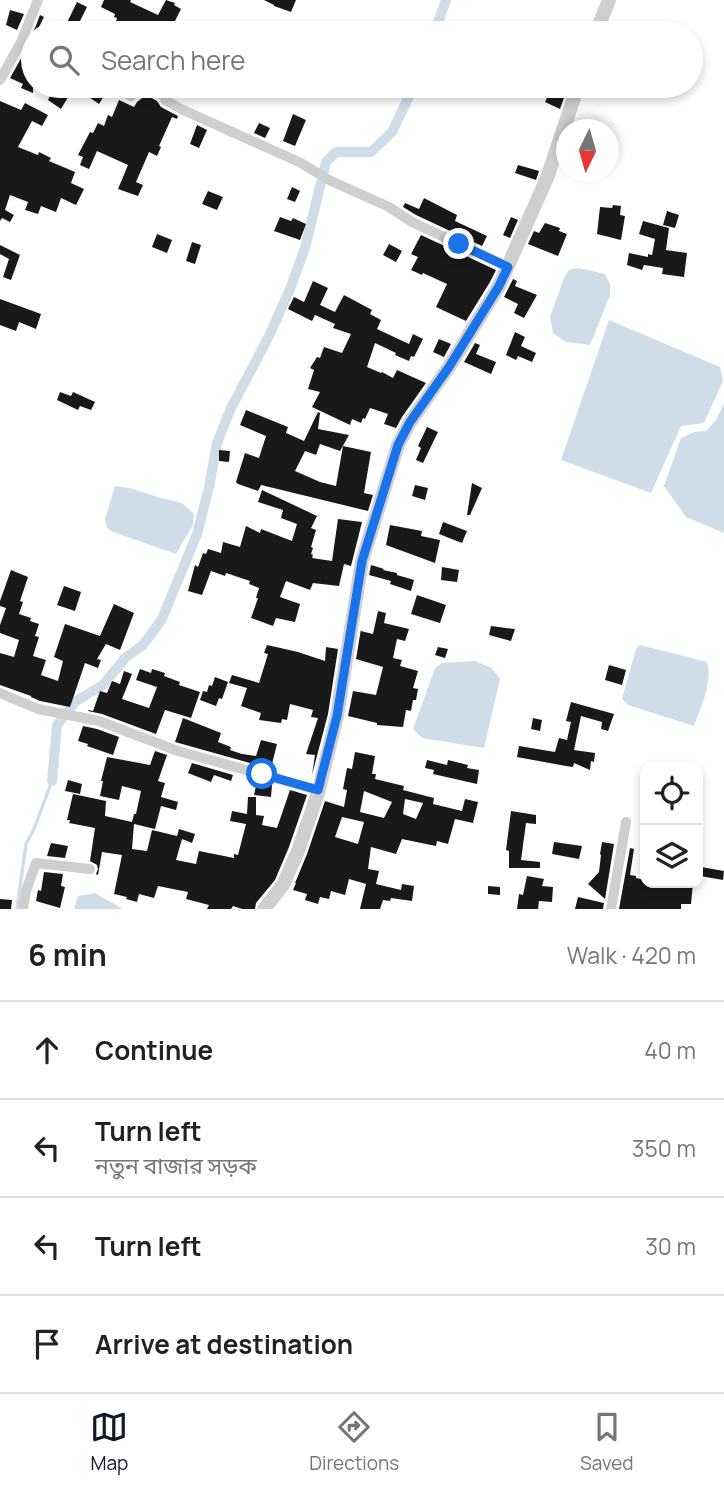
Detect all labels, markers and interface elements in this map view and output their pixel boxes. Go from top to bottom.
search box [21,21,703,98]
icon: search [45,41,83,79]
text: Search here [101,42,246,78]
north arrow [556,119,619,182]
route end [443,228,474,259]
route start [246,758,277,789]
map controls [640,762,703,888]
button: locate [640,762,703,825]
button: layers [640,825,703,888]
text: 6 min [28,934,107,975]
text: Walk · 420 m [567,939,696,971]
icon: ahead [28,1031,66,1069]
text: Continue [95,1032,213,1068]
text: 40 m [644,1034,696,1066]
text: Turn left [95,1113,202,1149]
icon: left [28,1129,66,1167]
text: 350 m [632,1132,696,1164]
text: নতুন বাজার সড়ক [95,1149,257,1181]
icon: left [28,1227,66,1265]
text: Turn left [95,1228,202,1264]
text: 30 m [645,1230,696,1262]
icon: arrive [28,1325,66,1363]
text: Arrive at destination [95,1326,353,1362]
tab: Map [90,1408,128,1476]
tab: Directions [309,1408,399,1476]
tab: Saved [580,1408,634,1476]

